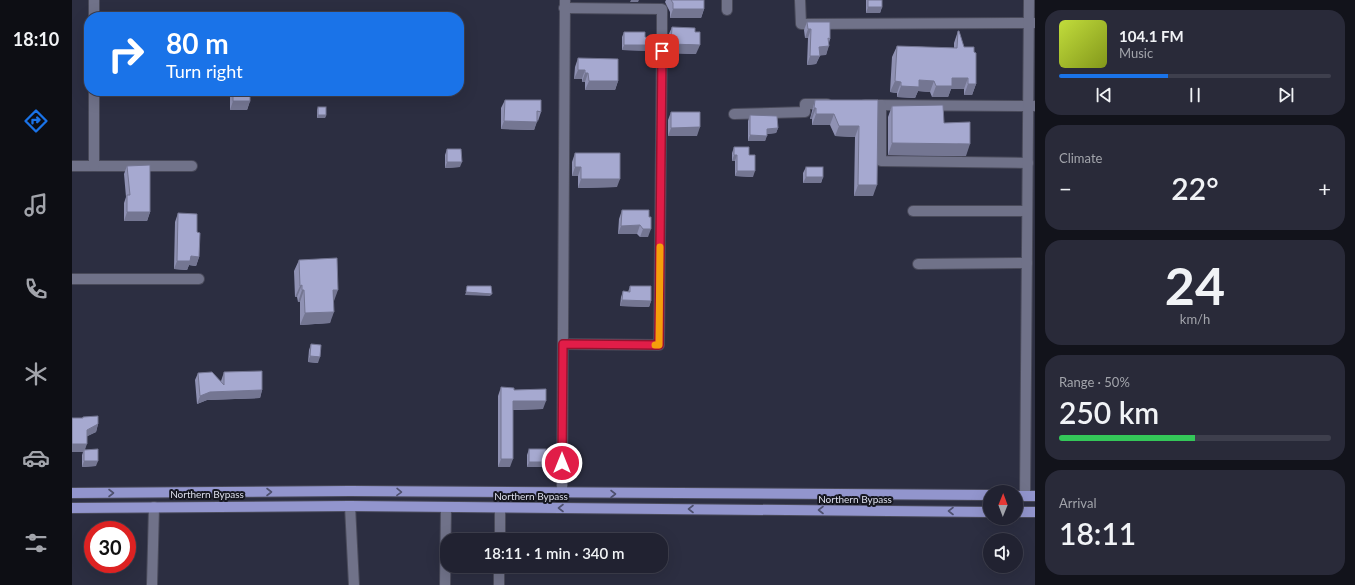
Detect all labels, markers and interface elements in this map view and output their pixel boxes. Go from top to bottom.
text: 80 m [166,26,229,60]
text: 104.1 FM [1119,27,1184,45]
text: 18:10 [13,28,59,50]
icon: right [100,28,152,80]
pin [645,34,679,68]
icon: arrive [651,40,673,62]
text: Music [1119,45,1153,61]
text: Turn right [166,60,243,82]
icon: previous [1093,84,1115,106]
icon: pause [1184,84,1206,106]
icon: next [1275,84,1297,106]
icon: directions [22,107,50,135]
text: Climate [1059,150,1102,166]
text: 22° [1171,170,1219,206]
text: − [1059,175,1072,202]
text: + [1318,175,1331,202]
icon: music [22,191,50,219]
text: 24 [1165,254,1225,316]
icon: phone [22,275,50,303]
text: km/h [1180,311,1210,327]
icon: climate [22,360,50,388]
text: Range · 50% [1059,374,1130,390]
text: 250 km [1059,394,1159,430]
position arrow [541,442,583,484]
icon: car [22,444,50,472]
north arrow [983,485,1023,525]
map controls [983,485,1023,573]
street label: Northern Bypass [170,488,244,500]
one-way arrow [266,488,272,496]
one-way arrow [396,488,402,496]
one-way arrow [108,489,114,497]
street label: Northern Bypass [494,490,568,502]
one-way arrow [610,490,616,498]
street label: Northern Bypass [818,493,892,505]
text: Arrival [1059,495,1096,511]
one-way arrow [558,504,564,512]
one-way arrow [688,505,694,513]
one-way arrow [818,506,824,514]
one-way arrow [948,507,954,516]
text: 18:11 [1059,515,1136,551]
speed limit sign: 30 [84,521,136,573]
icon: filters [22,529,50,557]
button: sound [983,533,1023,573]
text: 18:11 · 1 min · 340 m [484,544,624,562]

